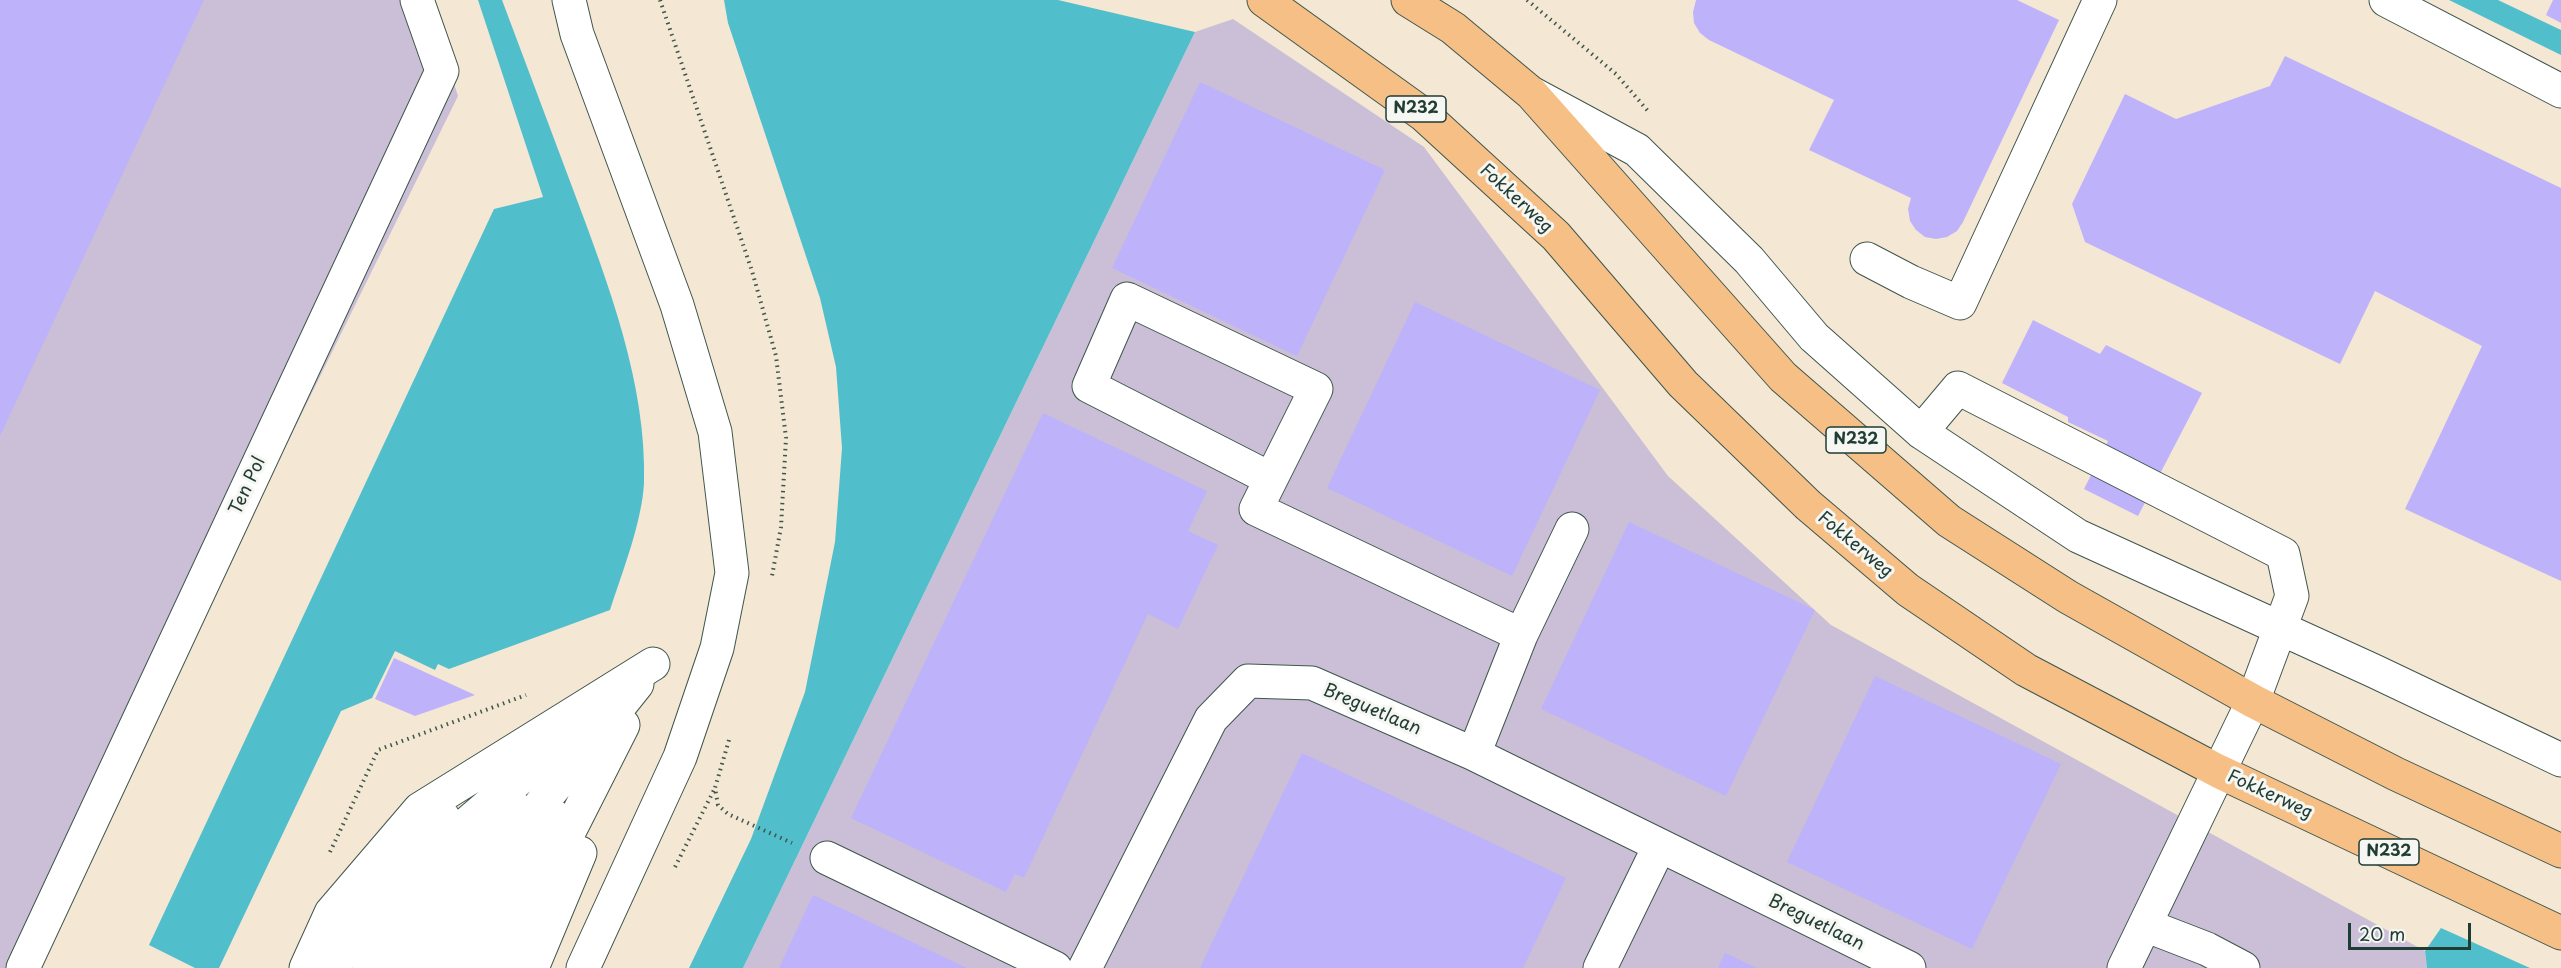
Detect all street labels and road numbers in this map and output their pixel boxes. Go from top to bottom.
road number: N232 [1386,96,1446,122]
street label: Fokkerweg [1475,160,1557,238]
road number: N232 [1826,427,1886,453]
street label: Ten Pol [225,453,271,519]
street label: Fokkerweg [1813,507,1897,583]
street label: Breguetlaan [1320,680,1424,740]
street label: Fokkerweg [2224,766,2316,824]
road number: N232 [2359,839,2419,865]
street label: Breguetlaan [1764,890,1868,956]

